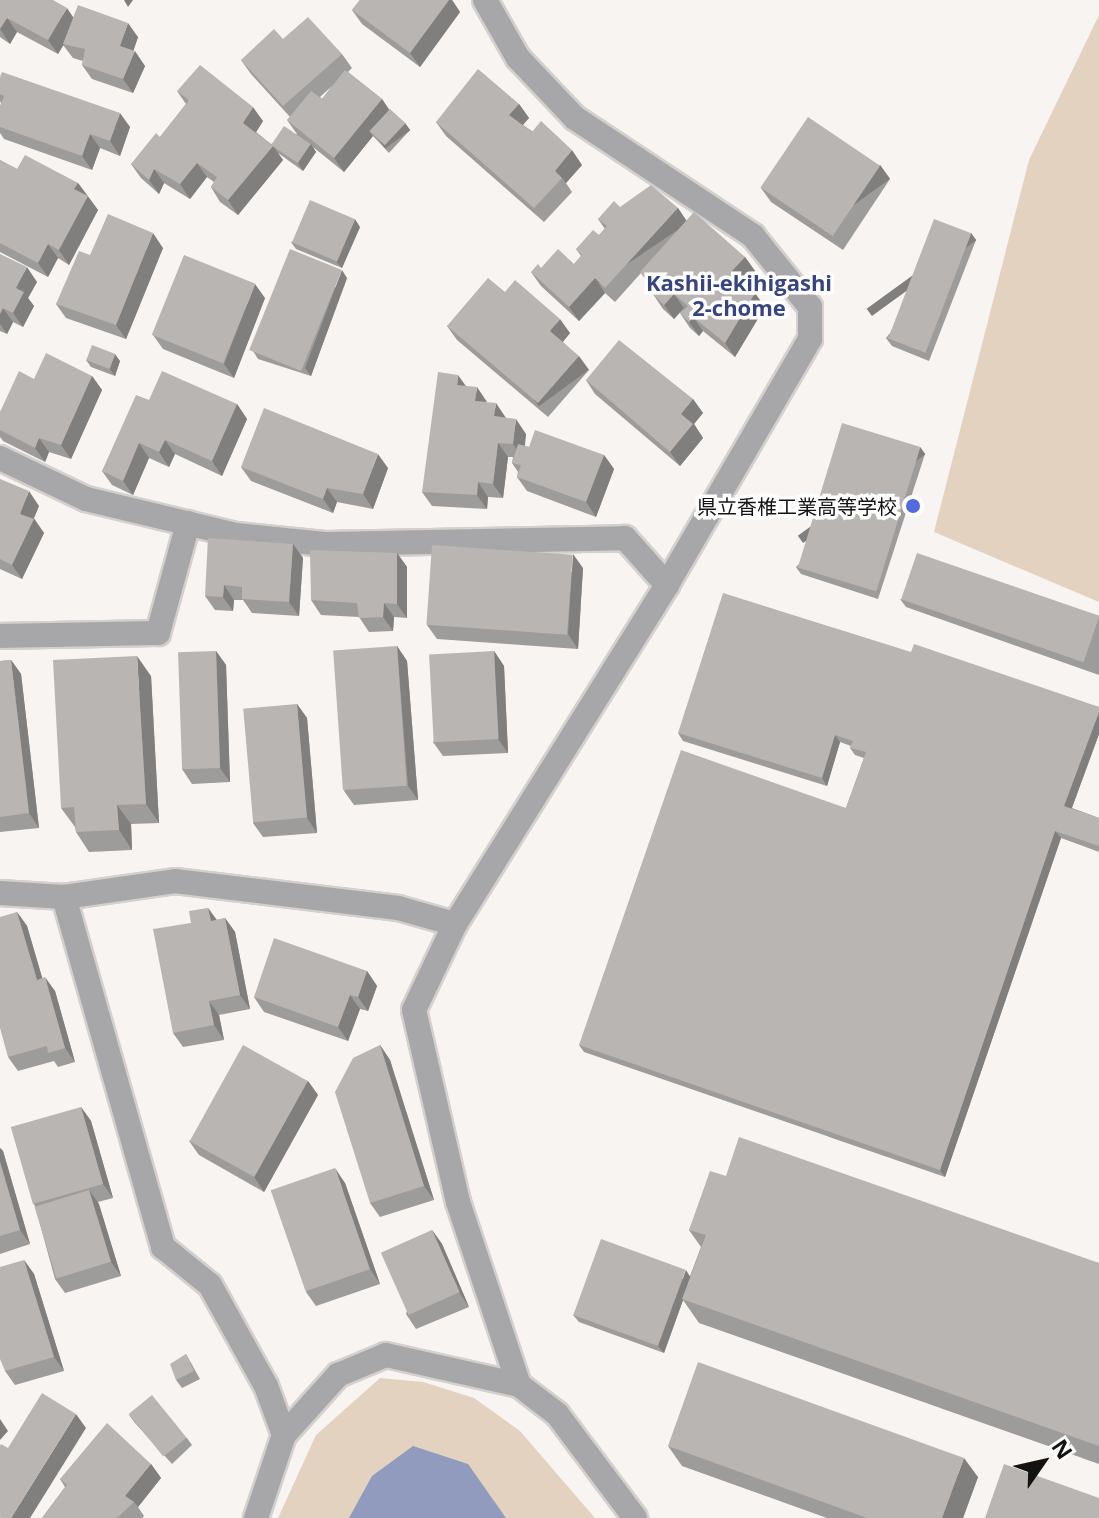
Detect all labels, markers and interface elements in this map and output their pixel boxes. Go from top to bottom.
district label: Kashii-ekihigashi 2-chome [646,269,832,320]
place label: 県立香椎工業高等学校 [697,494,897,518]
marker: 県立香椎工業高等学校 [904,497,922,515]
north arrow [1003,1422,1083,1502]
text: N [1045,1433,1080,1464]

